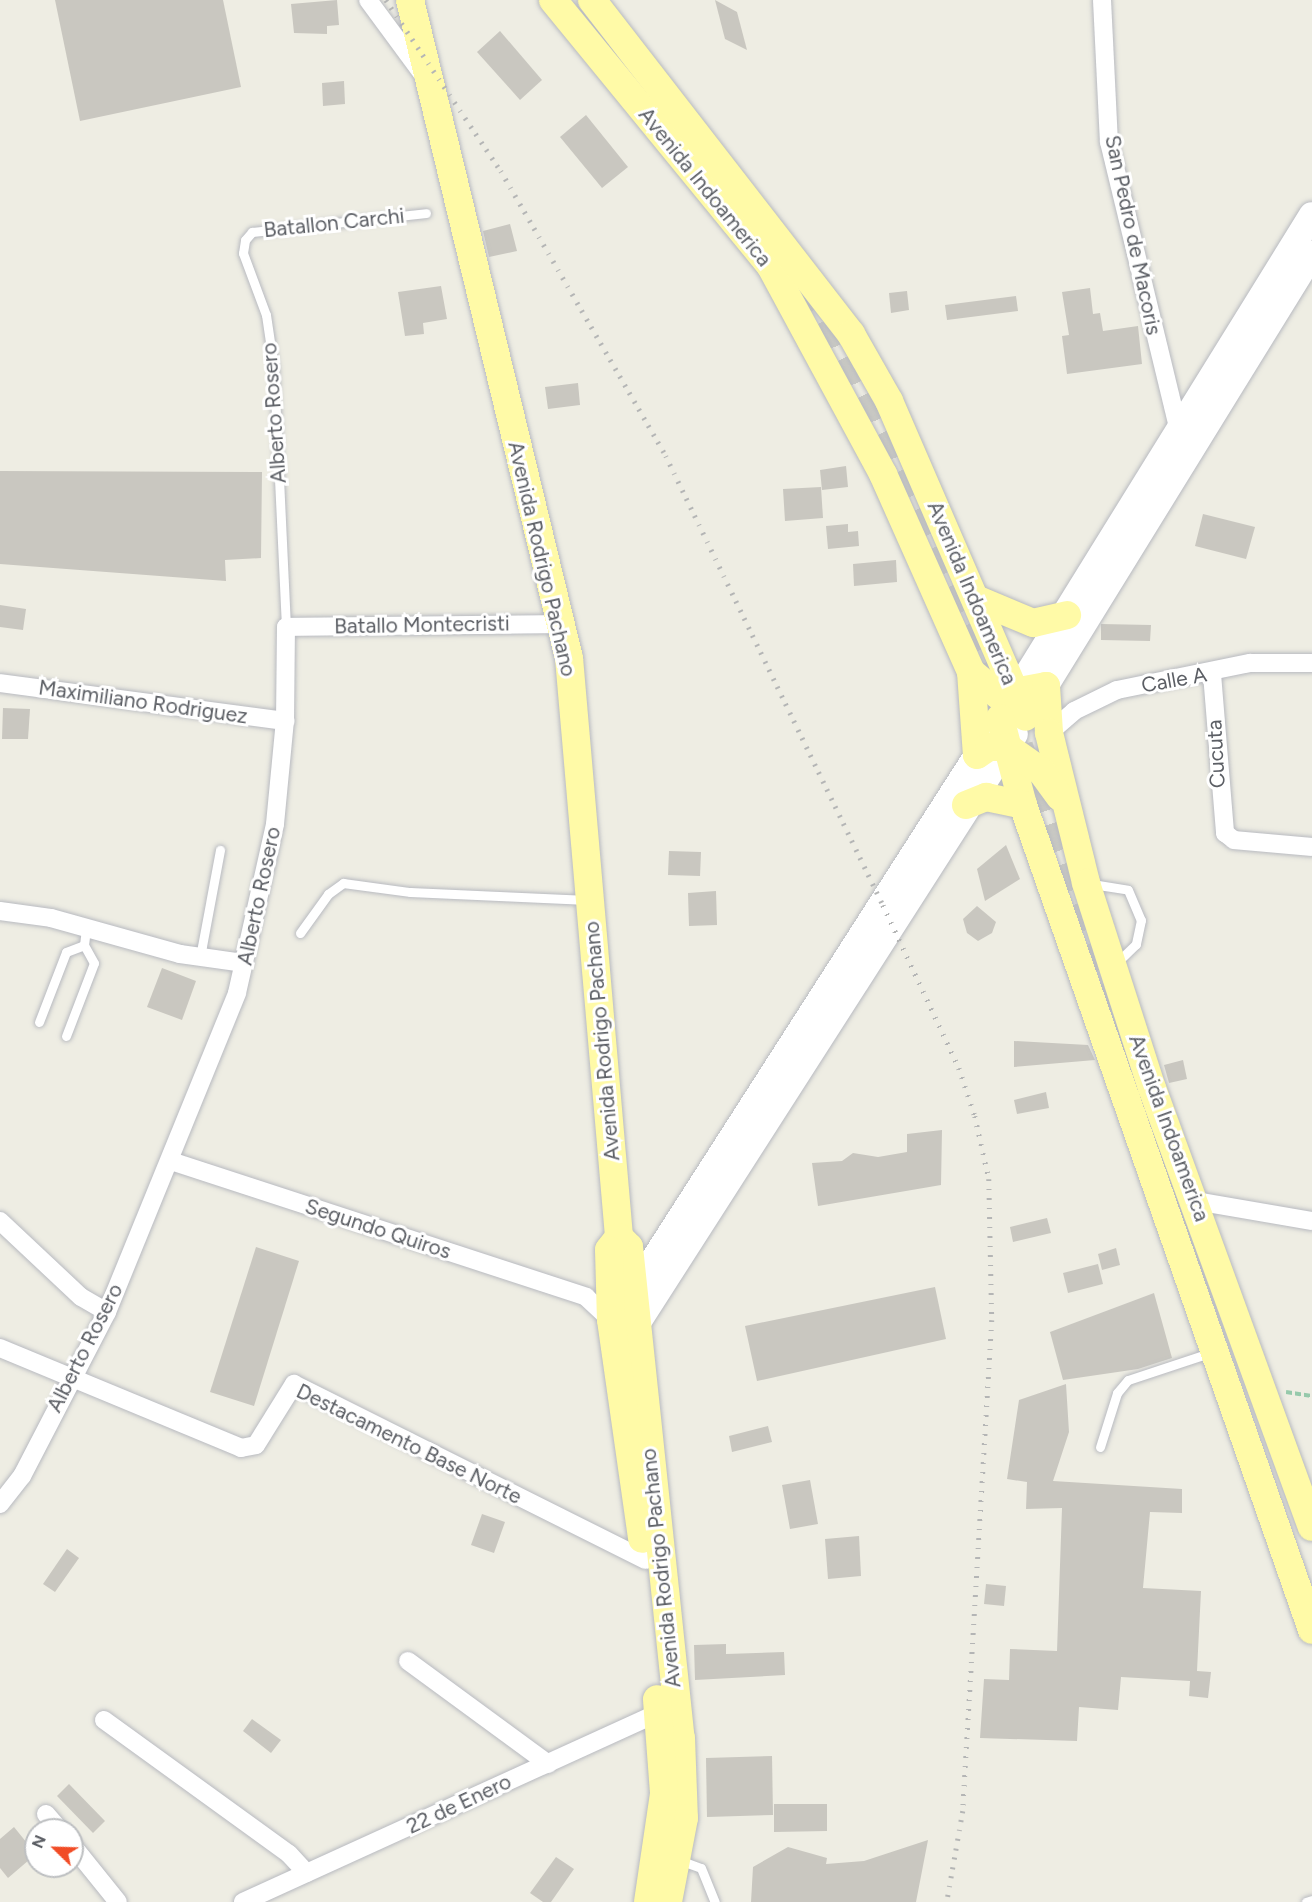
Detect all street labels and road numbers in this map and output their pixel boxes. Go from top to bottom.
street label: Avenida Indoamerica [633,103,777,271]
street label: San Pedro de Macoris [1100,133,1166,337]
street label: Batallon Carchi [262,203,406,243]
street label: Alberto Rosero [257,342,291,484]
street label: Avenida Rodrigo Pachano [503,439,581,679]
street label: Avenida Indoamerica [922,497,1022,689]
street label: Batallo Montecristi [334,611,510,639]
street label: Calle A [1139,662,1209,698]
street label: Maximiliano Rodriguez [37,675,249,729]
street label: Cucuta [1202,719,1230,789]
street label: Alberto Rosero [232,825,286,967]
street label: Avenida Rodrigo Pachano [579,920,625,1162]
street label: Avenida Indoamerica [1123,1031,1215,1225]
street label: Segundo Quiros [302,1194,454,1264]
street label: Alberto Rosero [42,1280,128,1416]
street label: Destacamento Base Norte [292,1378,526,1510]
street label: Avenida Rodrigo Pachano [636,1447,686,1689]
street label: 22 de Enero [403,1769,515,1839]

